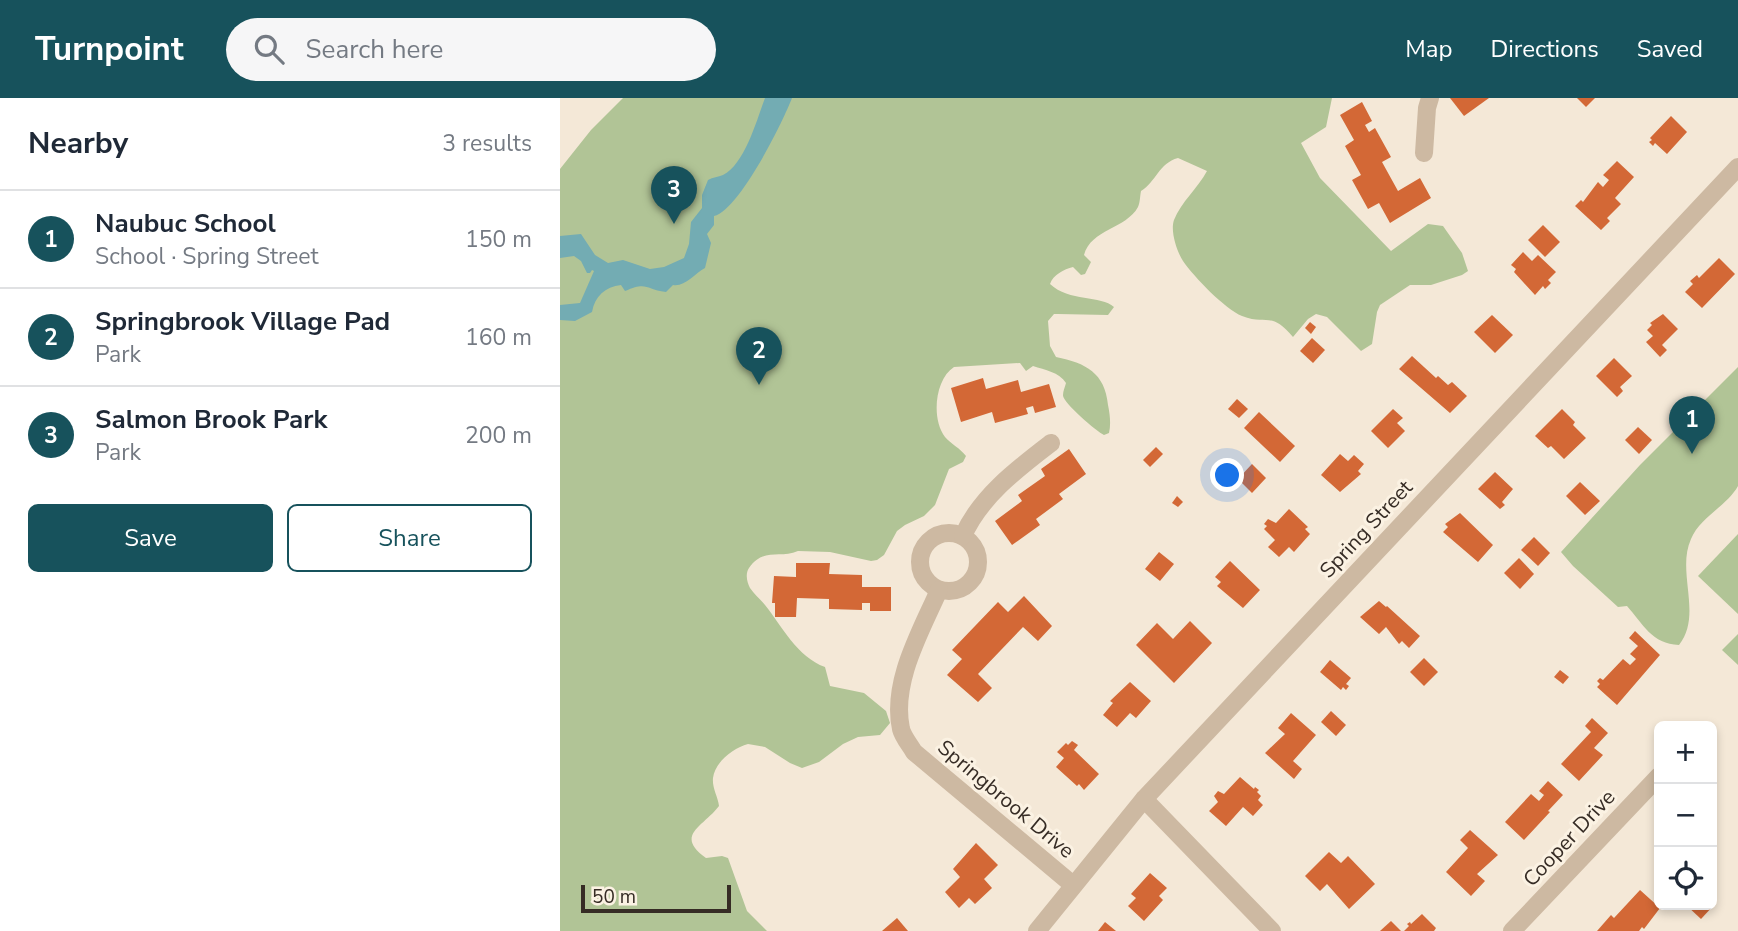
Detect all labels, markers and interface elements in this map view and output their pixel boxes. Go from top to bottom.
search box [226,18,716,81]
text: Turnpoint [35,27,184,72]
icon: search [250,30,288,68]
text: Search here [306,32,443,67]
text: Map [1405,33,1452,65]
text: Directions [1490,33,1599,65]
text: Saved [1637,33,1703,65]
text: Nearby [28,123,128,164]
text: 3 results [442,128,532,159]
pin: 3 [651,166,697,224]
text: Naubuc School [95,206,276,241]
text: 1 [44,224,58,255]
text: 150 m [465,224,532,255]
text: School · Spring Street [95,241,319,272]
text: Springbrook Village Pad [95,304,390,339]
text: 2 [44,322,58,353]
text: 160 m [465,322,532,353]
pin: 2 [736,327,782,385]
text: Park [95,339,141,370]
pin: 1 [1669,396,1715,454]
text: Salmon Brook Park [95,402,327,437]
text: 3 [44,420,58,451]
text: 200 m [465,420,532,451]
text: Park [95,437,141,468]
your location [1210,458,1244,492]
street label: Spring Street [1313,473,1419,584]
button: Save [28,504,273,572]
button: Share [287,504,532,572]
map controls [1654,721,1717,910]
button: + [1654,721,1717,784]
street label: Springbrook Drive [932,733,1080,865]
street label: Cooper Drive [1517,784,1621,892]
button: − [1654,784,1717,847]
button: locate [1654,847,1717,910]
scale bar [581,882,732,914]
text: 50 m [592,884,636,910]

